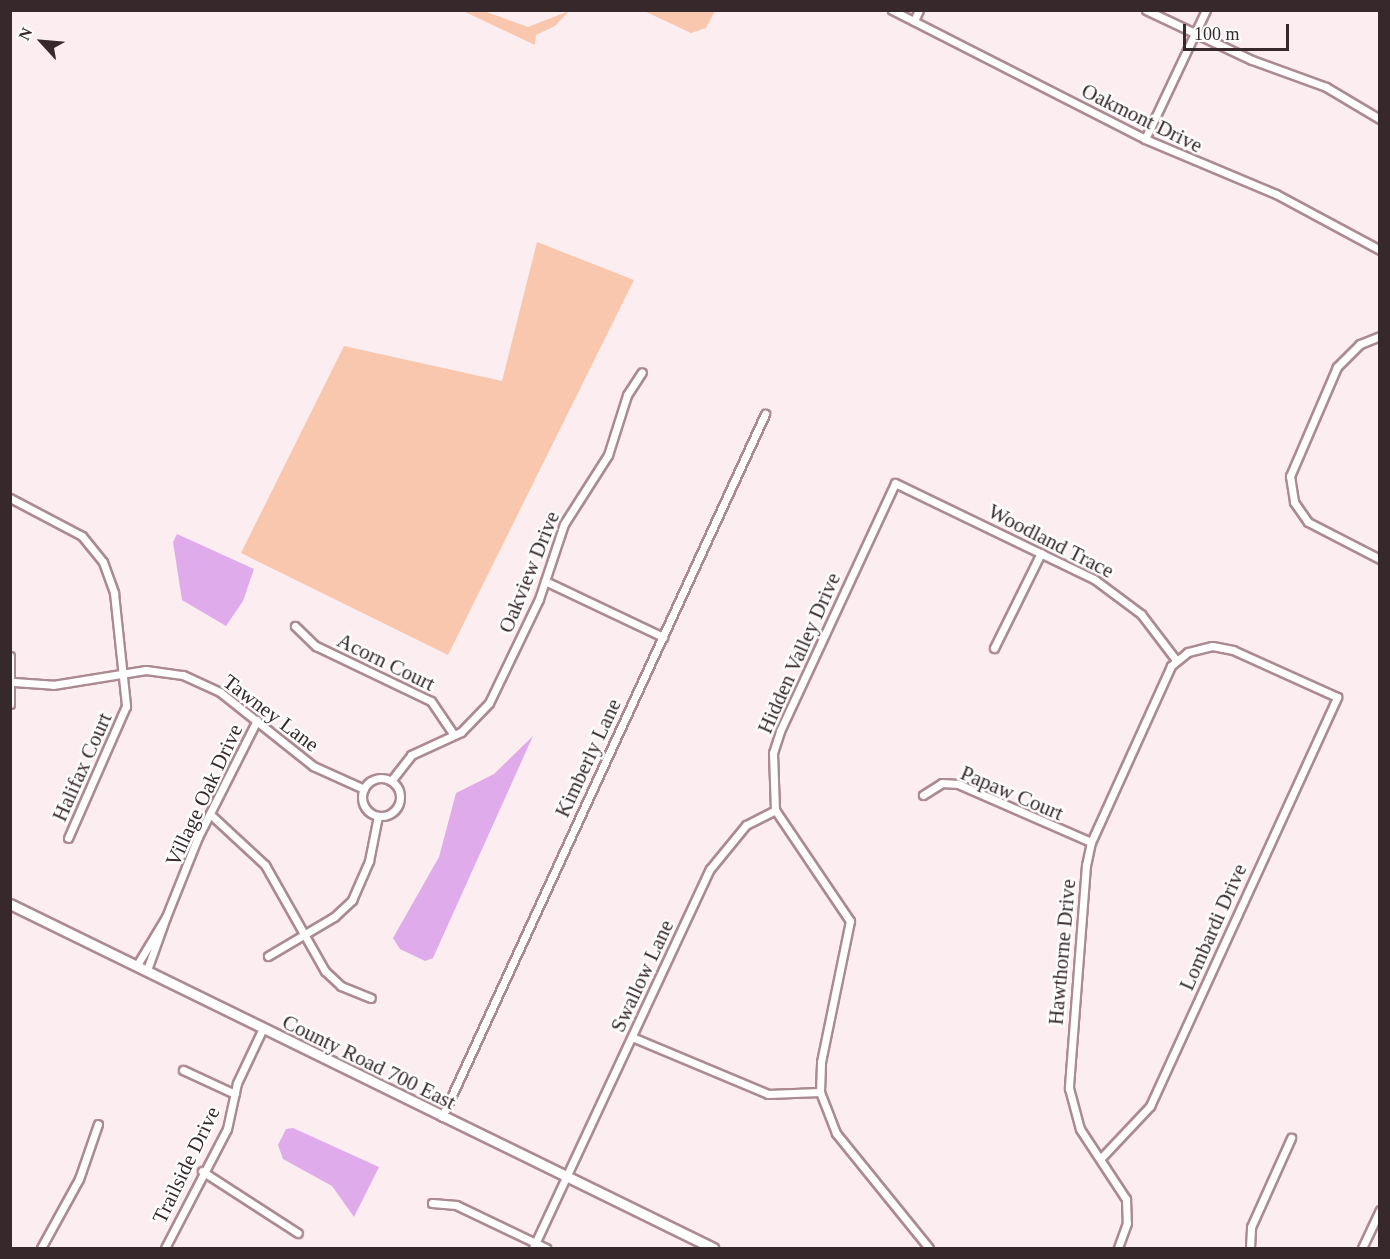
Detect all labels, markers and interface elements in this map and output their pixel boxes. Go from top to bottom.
north arrow [12,12,72,72]
scale bar [1186,12,1292,50]
text: 100 m [1194,24,1240,44]
text: N [15,25,36,43]
street label: Oakmont Drive [1078,78,1206,158]
street label: Woodland Trace [984,498,1118,584]
street label: Oakview Drive [493,508,565,636]
street label: Hidden Valley Drive [752,568,846,738]
street label: Acorn Court [333,628,439,696]
street label: Tawney Lane [218,669,324,757]
street label: Kimberly Lane [550,695,626,821]
street label: Halifax Court [47,709,117,825]
street label: Village Oak Drive [160,720,248,870]
street label: Papaw Court [957,760,1067,826]
street label: Lombardi Drive [1174,860,1252,994]
street label: Hawthorne Drive [1043,878,1081,1026]
street label: Swallow Lane [605,916,679,1036]
street label: County Road 700 East [278,1009,460,1115]
street label: Trailside Drive [147,1102,225,1228]

